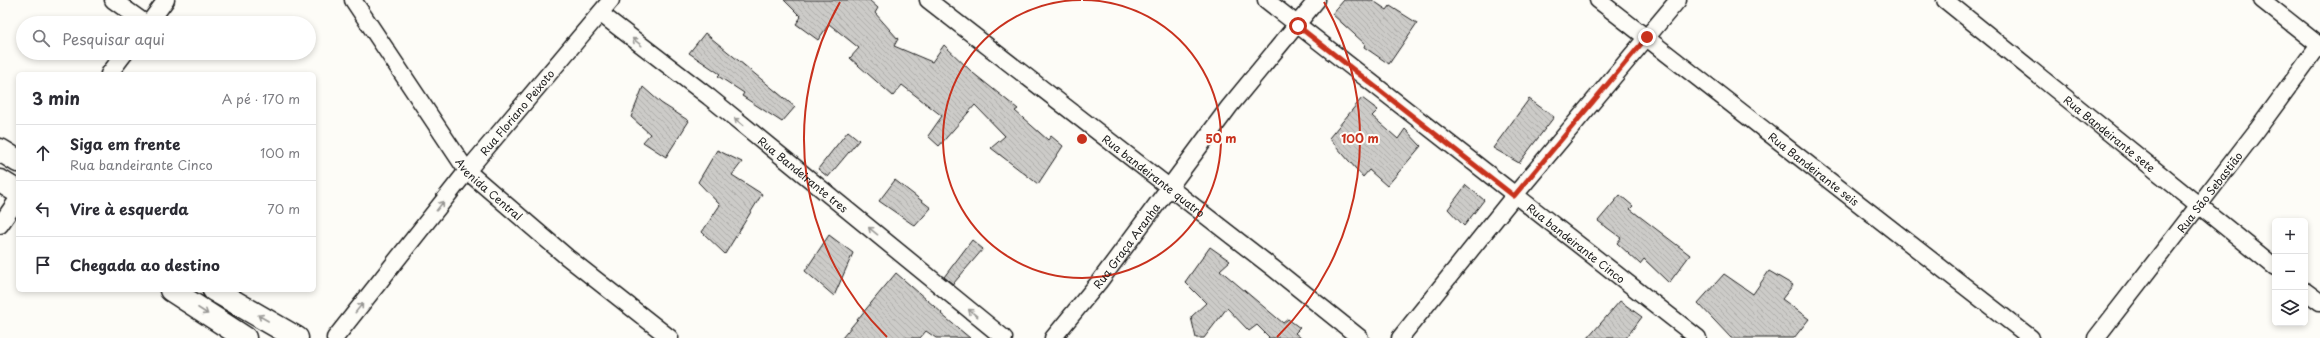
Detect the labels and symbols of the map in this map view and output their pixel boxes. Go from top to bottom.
route start [1289,17,1307,35]
route end [1638,28,1656,46]
one-way arrow [632,38,643,46]
street label: Rua Floriano Peixoto [476,65,558,159]
street label: Rua Bandeirante sete [2060,91,2159,176]
one-way arrow [734,118,745,127]
street label: Rua Bandeirante seis [1765,128,1863,209]
text: 50 m [1205,129,1237,147]
text: 100 m [1341,129,1379,147]
street label: Rua bandeirante quatro [1099,130,1209,221]
street label: Rua Bandeirante tres [754,132,852,216]
centre of rings [1075,132,1089,146]
street label: Rua São Sebastião [2172,148,2246,236]
street label: Avenida Central [452,154,527,224]
street label: Rua Graça Aranha [1089,198,1164,292]
street label: Rua bandeirante Cinco [1523,199,1629,287]
one-way arrow [436,200,444,211]
one-way arrow [867,227,878,236]
one-way arrow [355,302,364,313]
one-way arrow [198,307,209,315]
one-way arrow [968,309,979,318]
one-way arrow [257,314,269,322]

